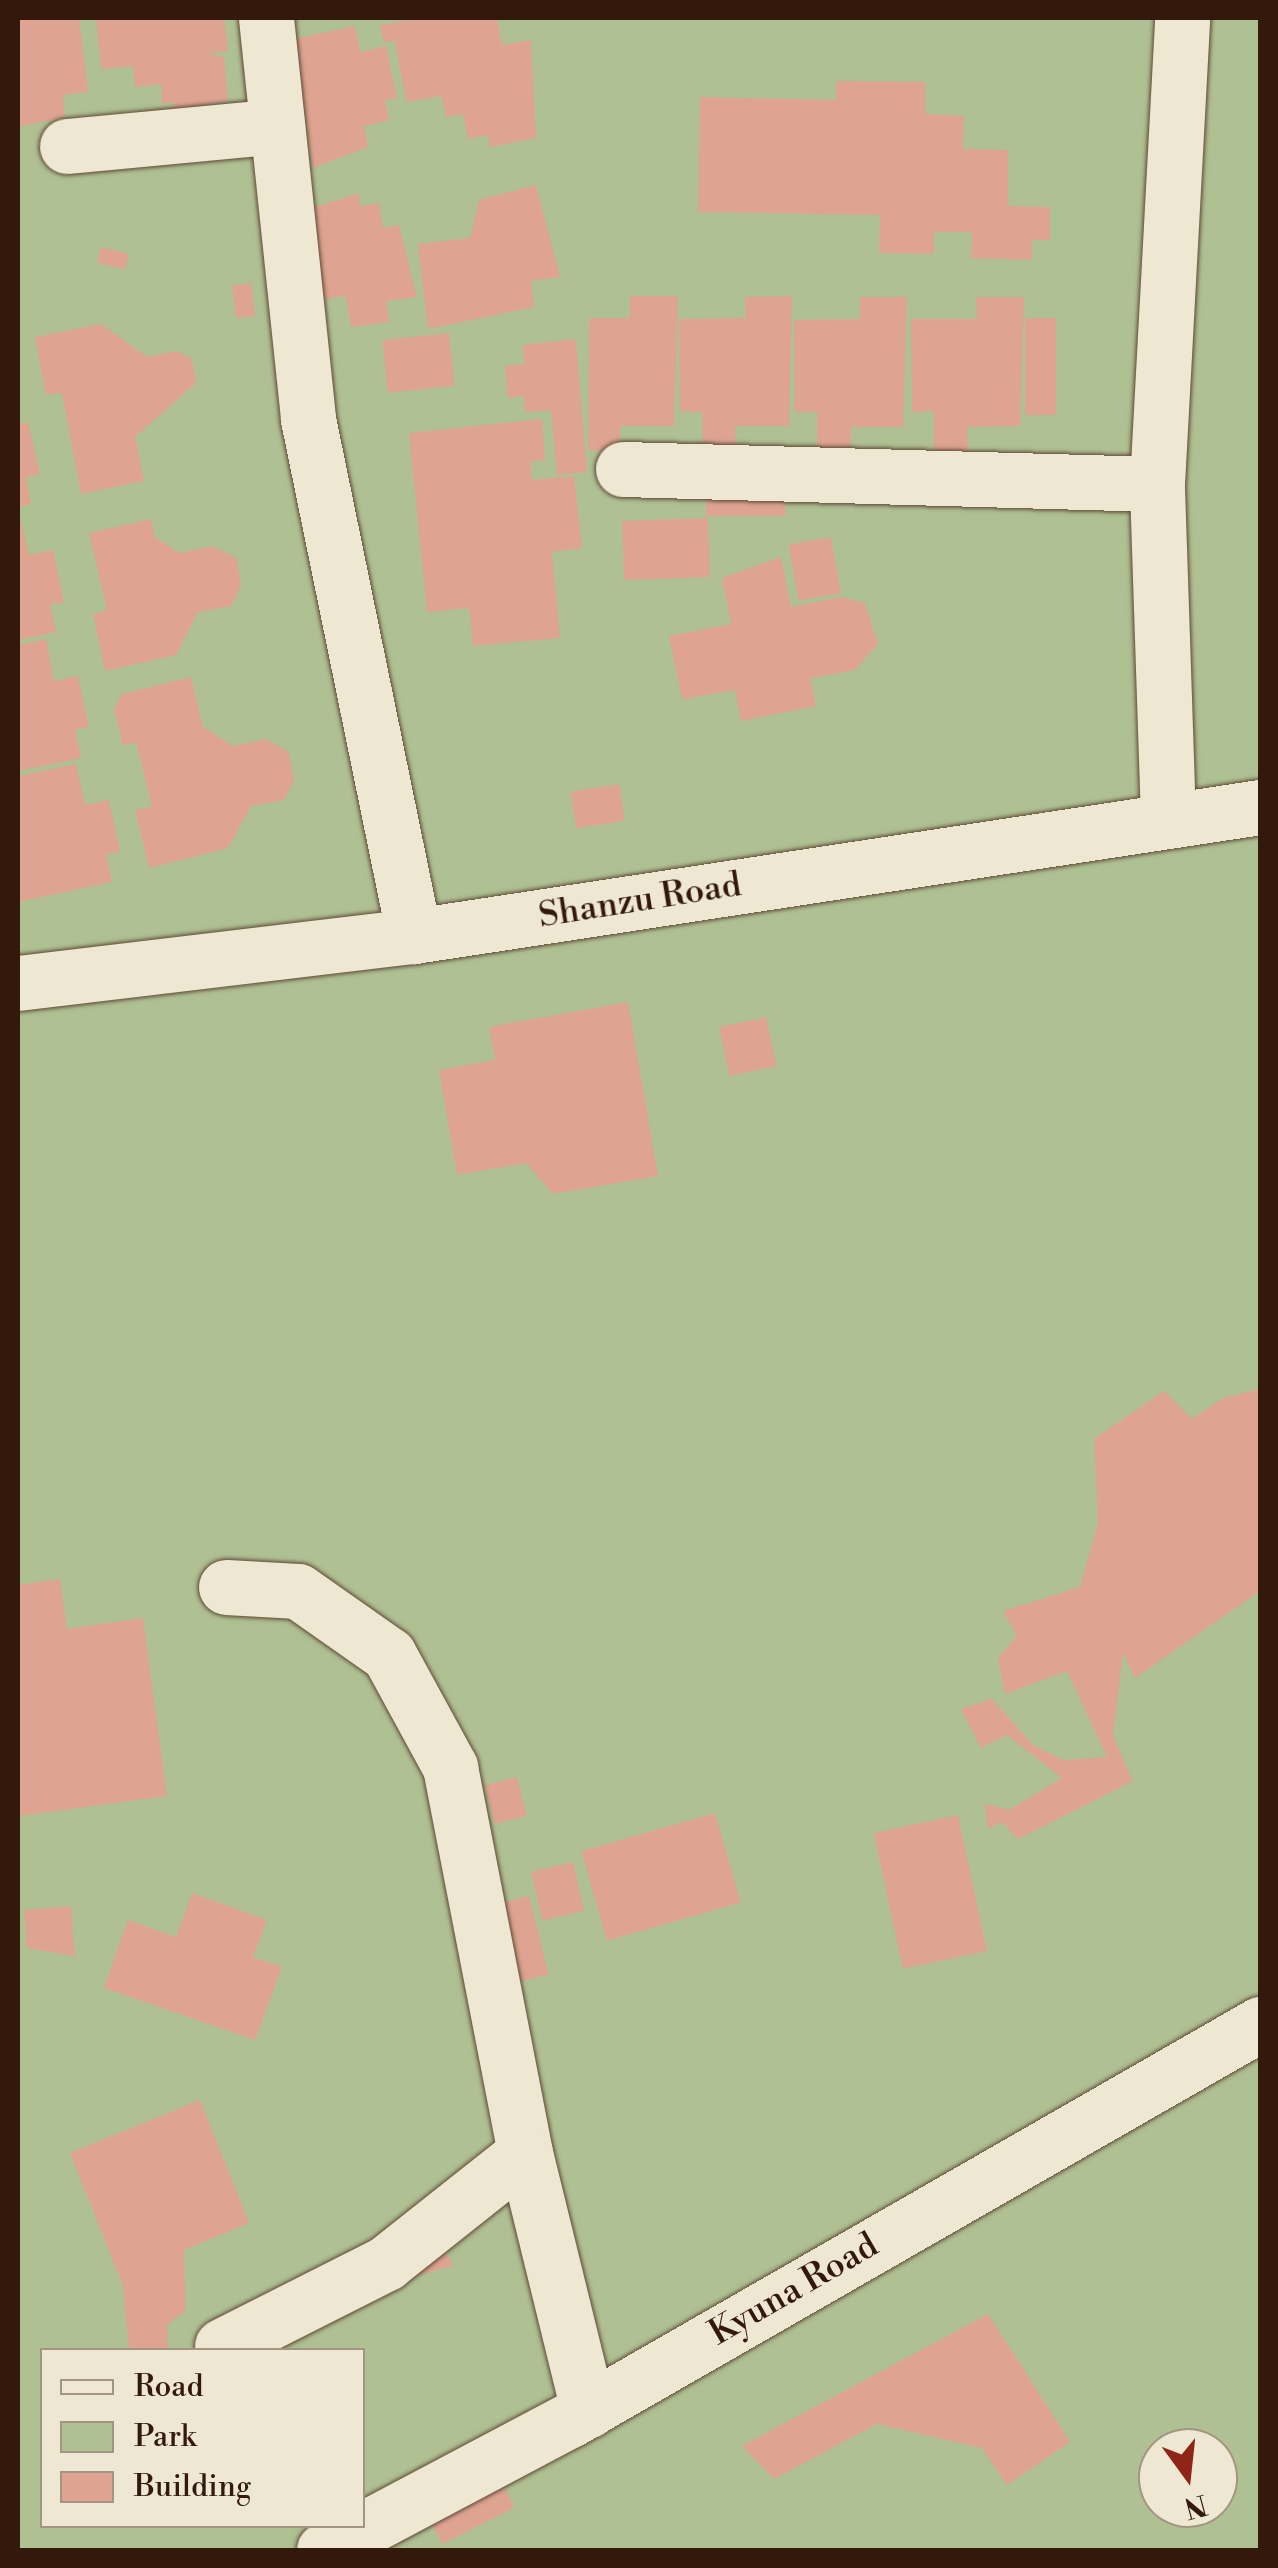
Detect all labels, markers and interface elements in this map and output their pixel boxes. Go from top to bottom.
street label: Shanzu Road [536,864,744,938]
street label: Kyuna Road [702,2225,886,2355]
legend [40,2348,365,2528]
text: Road [134,2368,204,2406]
text: Park [134,2418,196,2456]
north arrow [1138,2428,1238,2528]
text: Building [134,2468,251,2506]
text: N [1180,2486,1211,2525]

